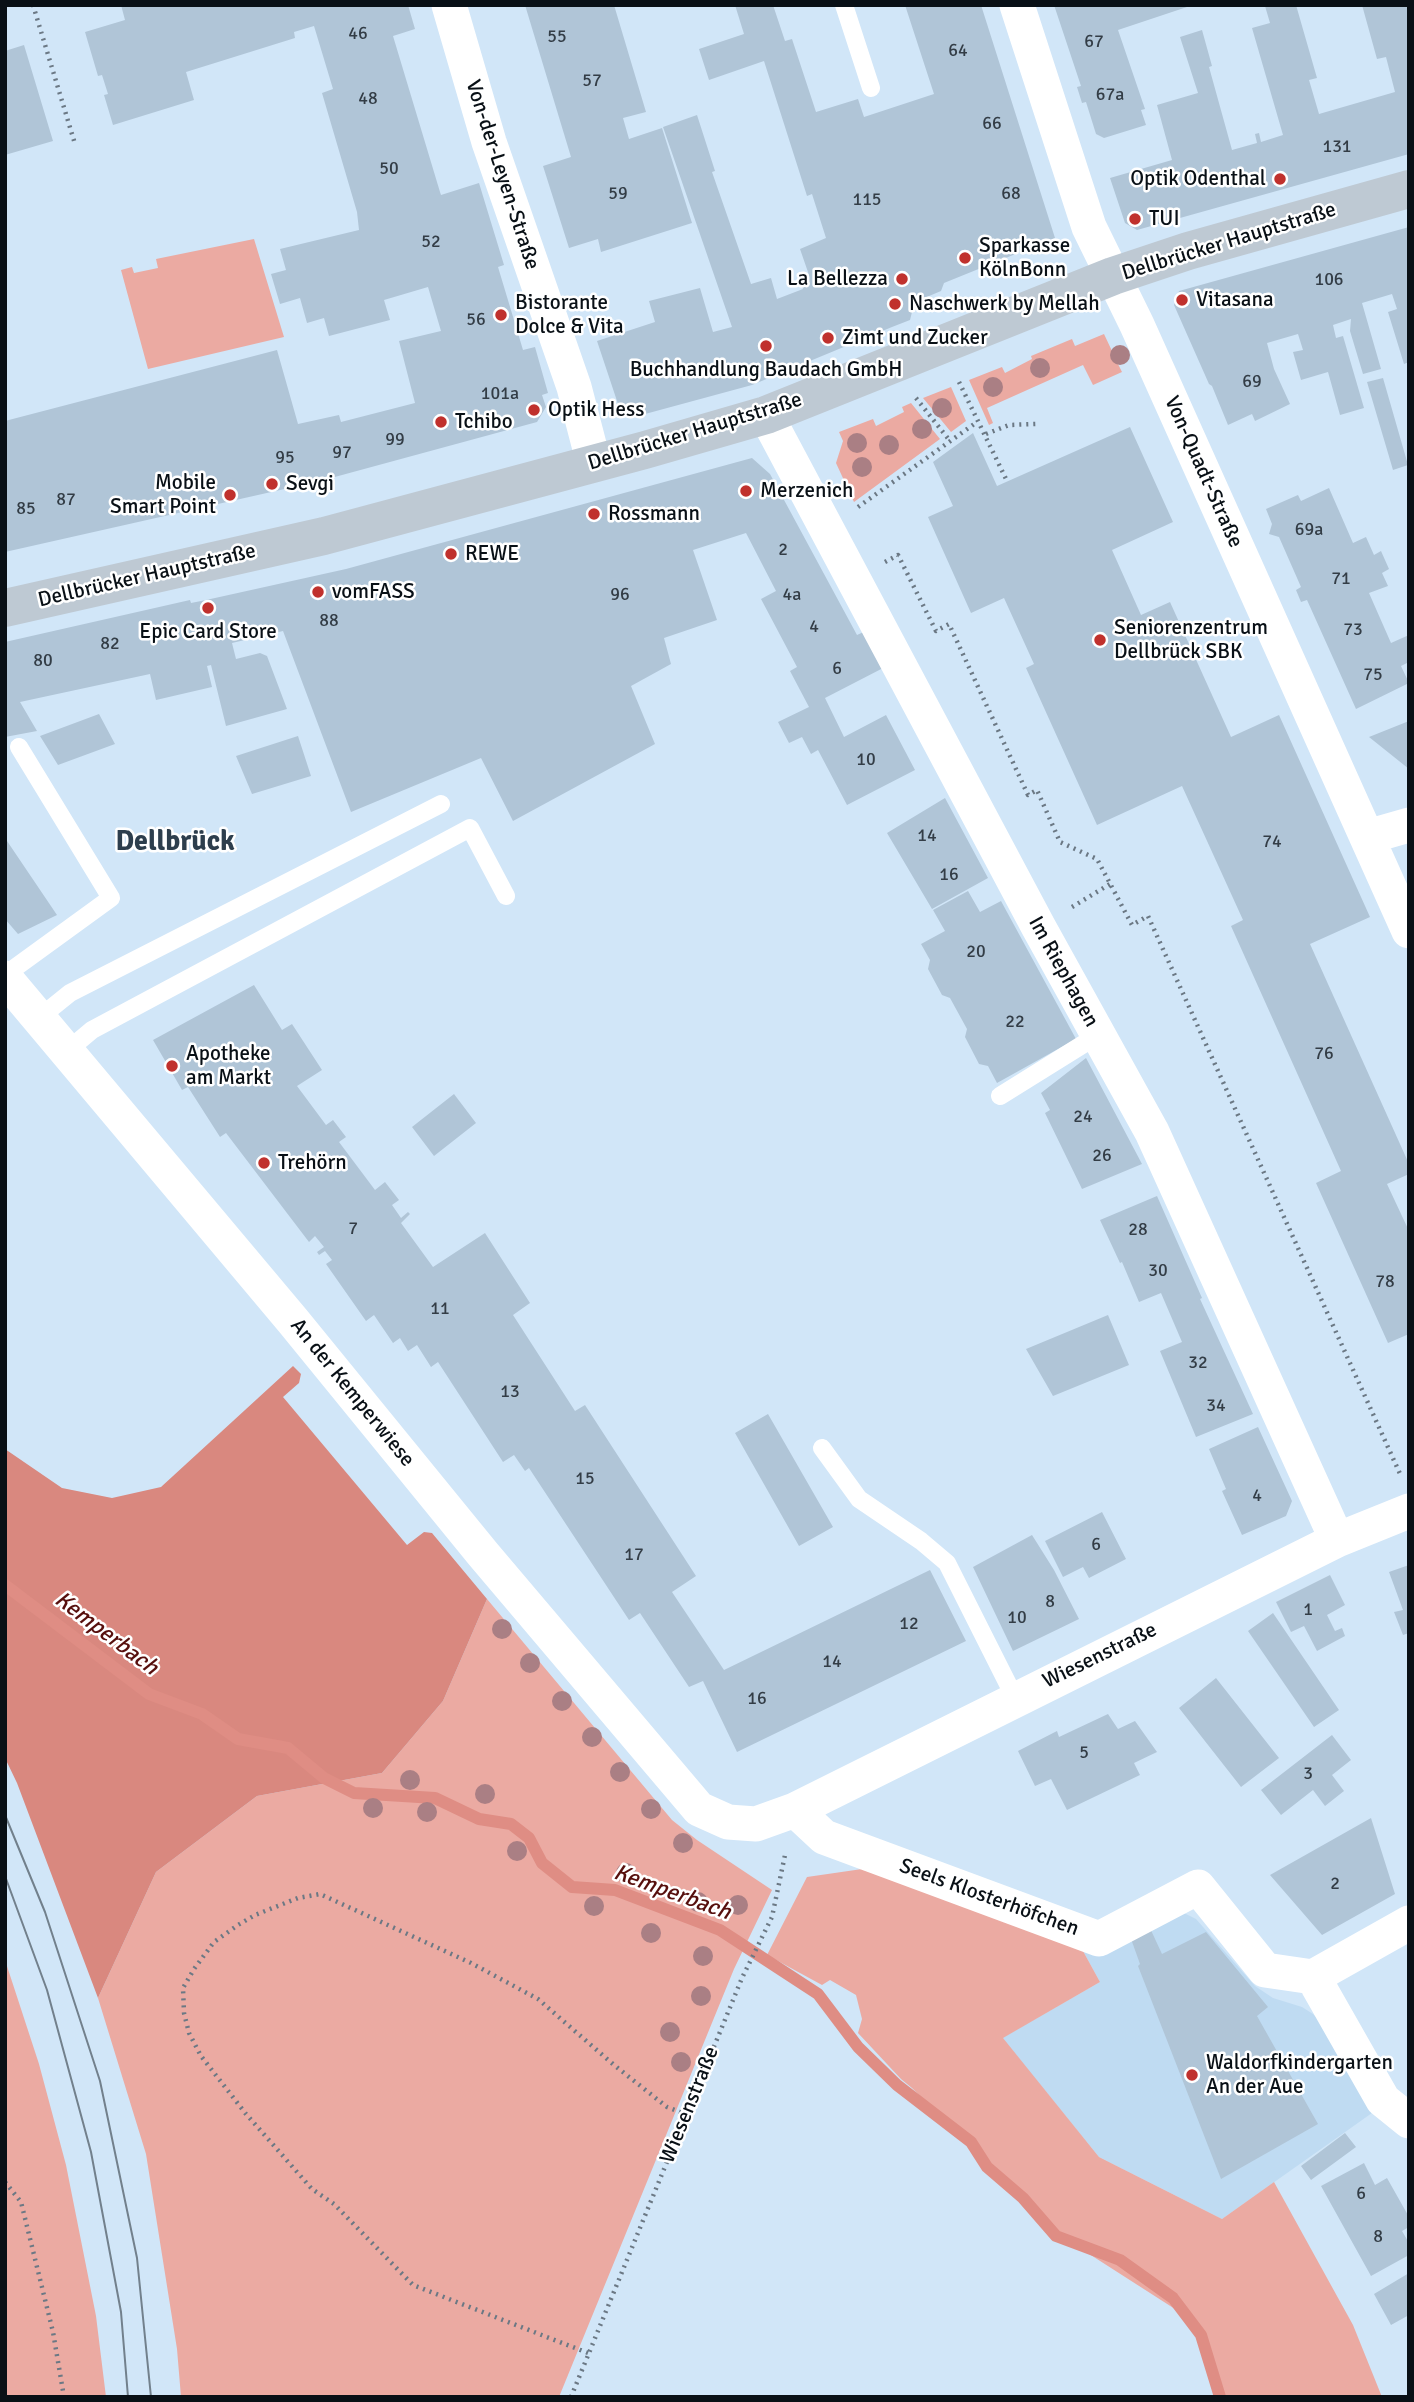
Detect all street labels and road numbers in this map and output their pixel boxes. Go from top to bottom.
street label: Von-der-Leyen-Straße [459,77,545,273]
street label: Dellbrücker Hauptstraße [1119,197,1339,287]
street label: Dellbrücker Hauptstraße [585,387,805,477]
street label: Von-Quadt-Straße [1158,392,1248,552]
street label: Dellbrücker Hauptstraße [36,539,258,613]
street label: Im Riephagen [1022,912,1104,1032]
street label: An der Kemperwiese [284,1314,420,1472]
street label: Wiesenstraße [1039,1618,1161,1694]
street label: Seels Klosterhöfchen [896,1854,1082,1942]
street label: Wiesenstraße [655,2043,725,2167]

